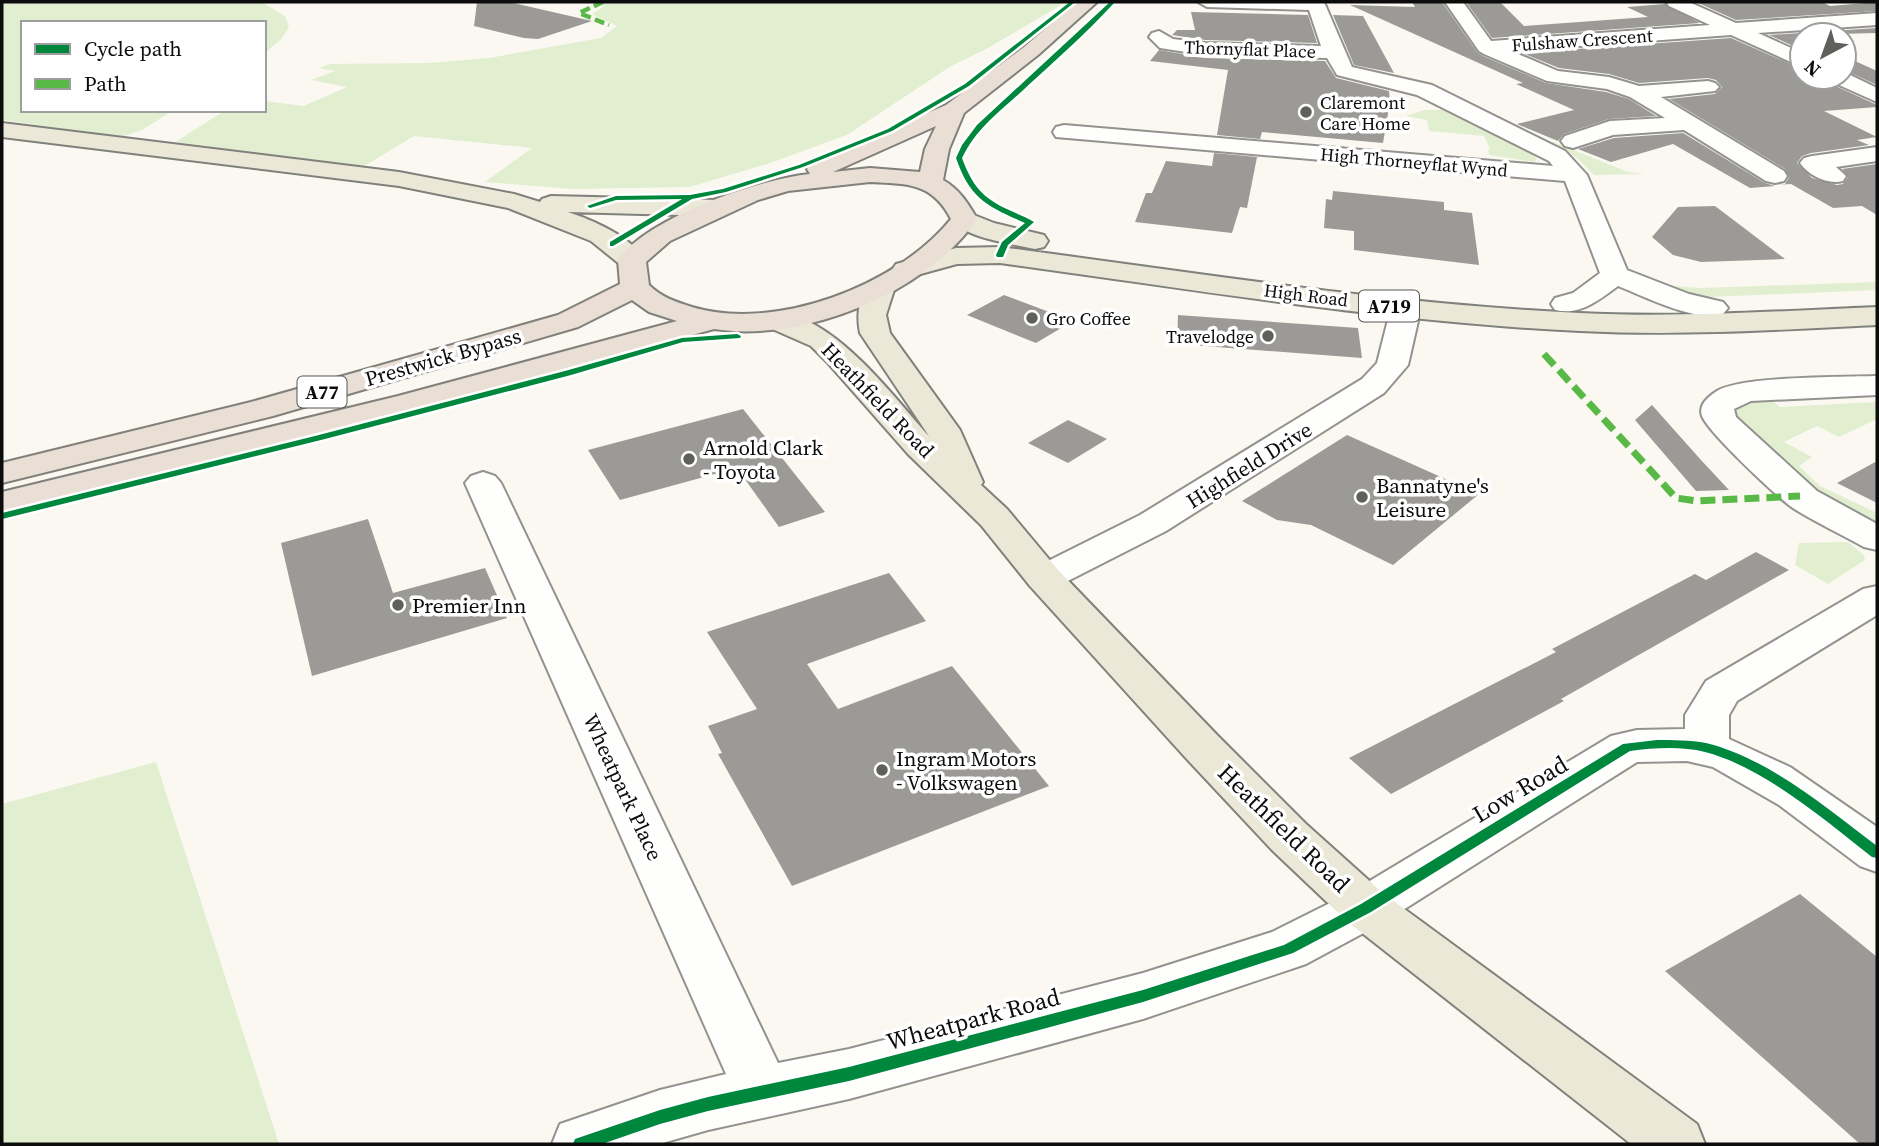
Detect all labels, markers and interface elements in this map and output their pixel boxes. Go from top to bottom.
legend [21,21,266,112]
north arrow [1788,21,1858,91]
street label: Fulshaw Crescent [1511,23,1654,57]
text: Cycle path [84,34,182,63]
street label: Thornyflat Place [1184,34,1316,64]
text: N [1798,54,1826,83]
text: Path [84,69,127,98]
place label: Claremont Care Home [1320,90,1410,136]
marker: Claremont Care Home [1298,104,1314,120]
street label: High Thorneyflat Wynd [1319,141,1509,183]
street label: High Road [1263,277,1349,313]
road number: A719 [1359,290,1419,322]
place label: Gro Coffee [1046,306,1131,331]
marker: Gro Coffee [1024,310,1040,326]
street label: Prestwick Bypass [361,321,525,393]
place label: Travelodge [1166,324,1254,349]
marker: Travelodge [1260,328,1276,344]
street label: Heathfield Road [815,336,941,464]
road number: A77 [298,376,346,408]
street label: Highfield Drive [1181,415,1317,515]
place label: Arnold Clark - Toyota [703,433,823,486]
marker: Arnold Clark - Toyota [681,451,697,467]
place label: Bannatyne's Leisure [1376,471,1489,524]
marker: Bannatyne's Leisure [1354,489,1370,505]
place label: Premier Inn [412,591,527,620]
marker: Premier Inn [390,597,406,613]
street label: Wheatpark Place [576,709,670,865]
place label: Ingram Motors - Volkswagen [896,744,1036,797]
street label: Low Road [1466,747,1574,830]
street label: Heathfield Road [1211,756,1358,900]
marker: Ingram Motors - Volkswagen [874,762,890,778]
street label: Wheatpark Road [882,980,1064,1058]

